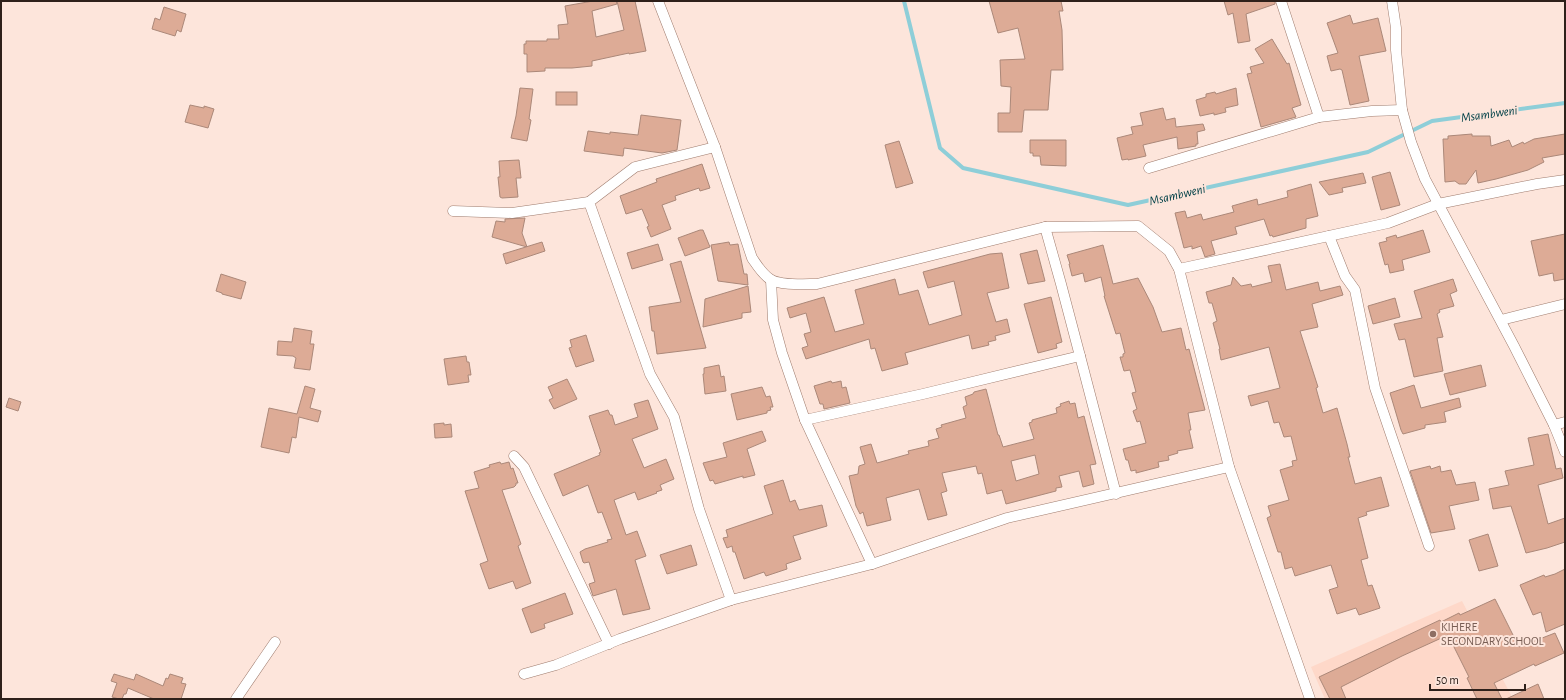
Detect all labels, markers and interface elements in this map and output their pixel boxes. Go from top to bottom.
water label: Msambweni [1460,104,1518,125]
water label: Msambweni [1148,183,1207,208]
place label: KIHERE SECONDARY SCHOOL [1441,621,1544,647]
marker: KIHERE SECONDARY SCHOOL [1428,629,1438,639]
scale bar [1430,666,1525,692]
text: 50 m [1436,674,1459,686]

